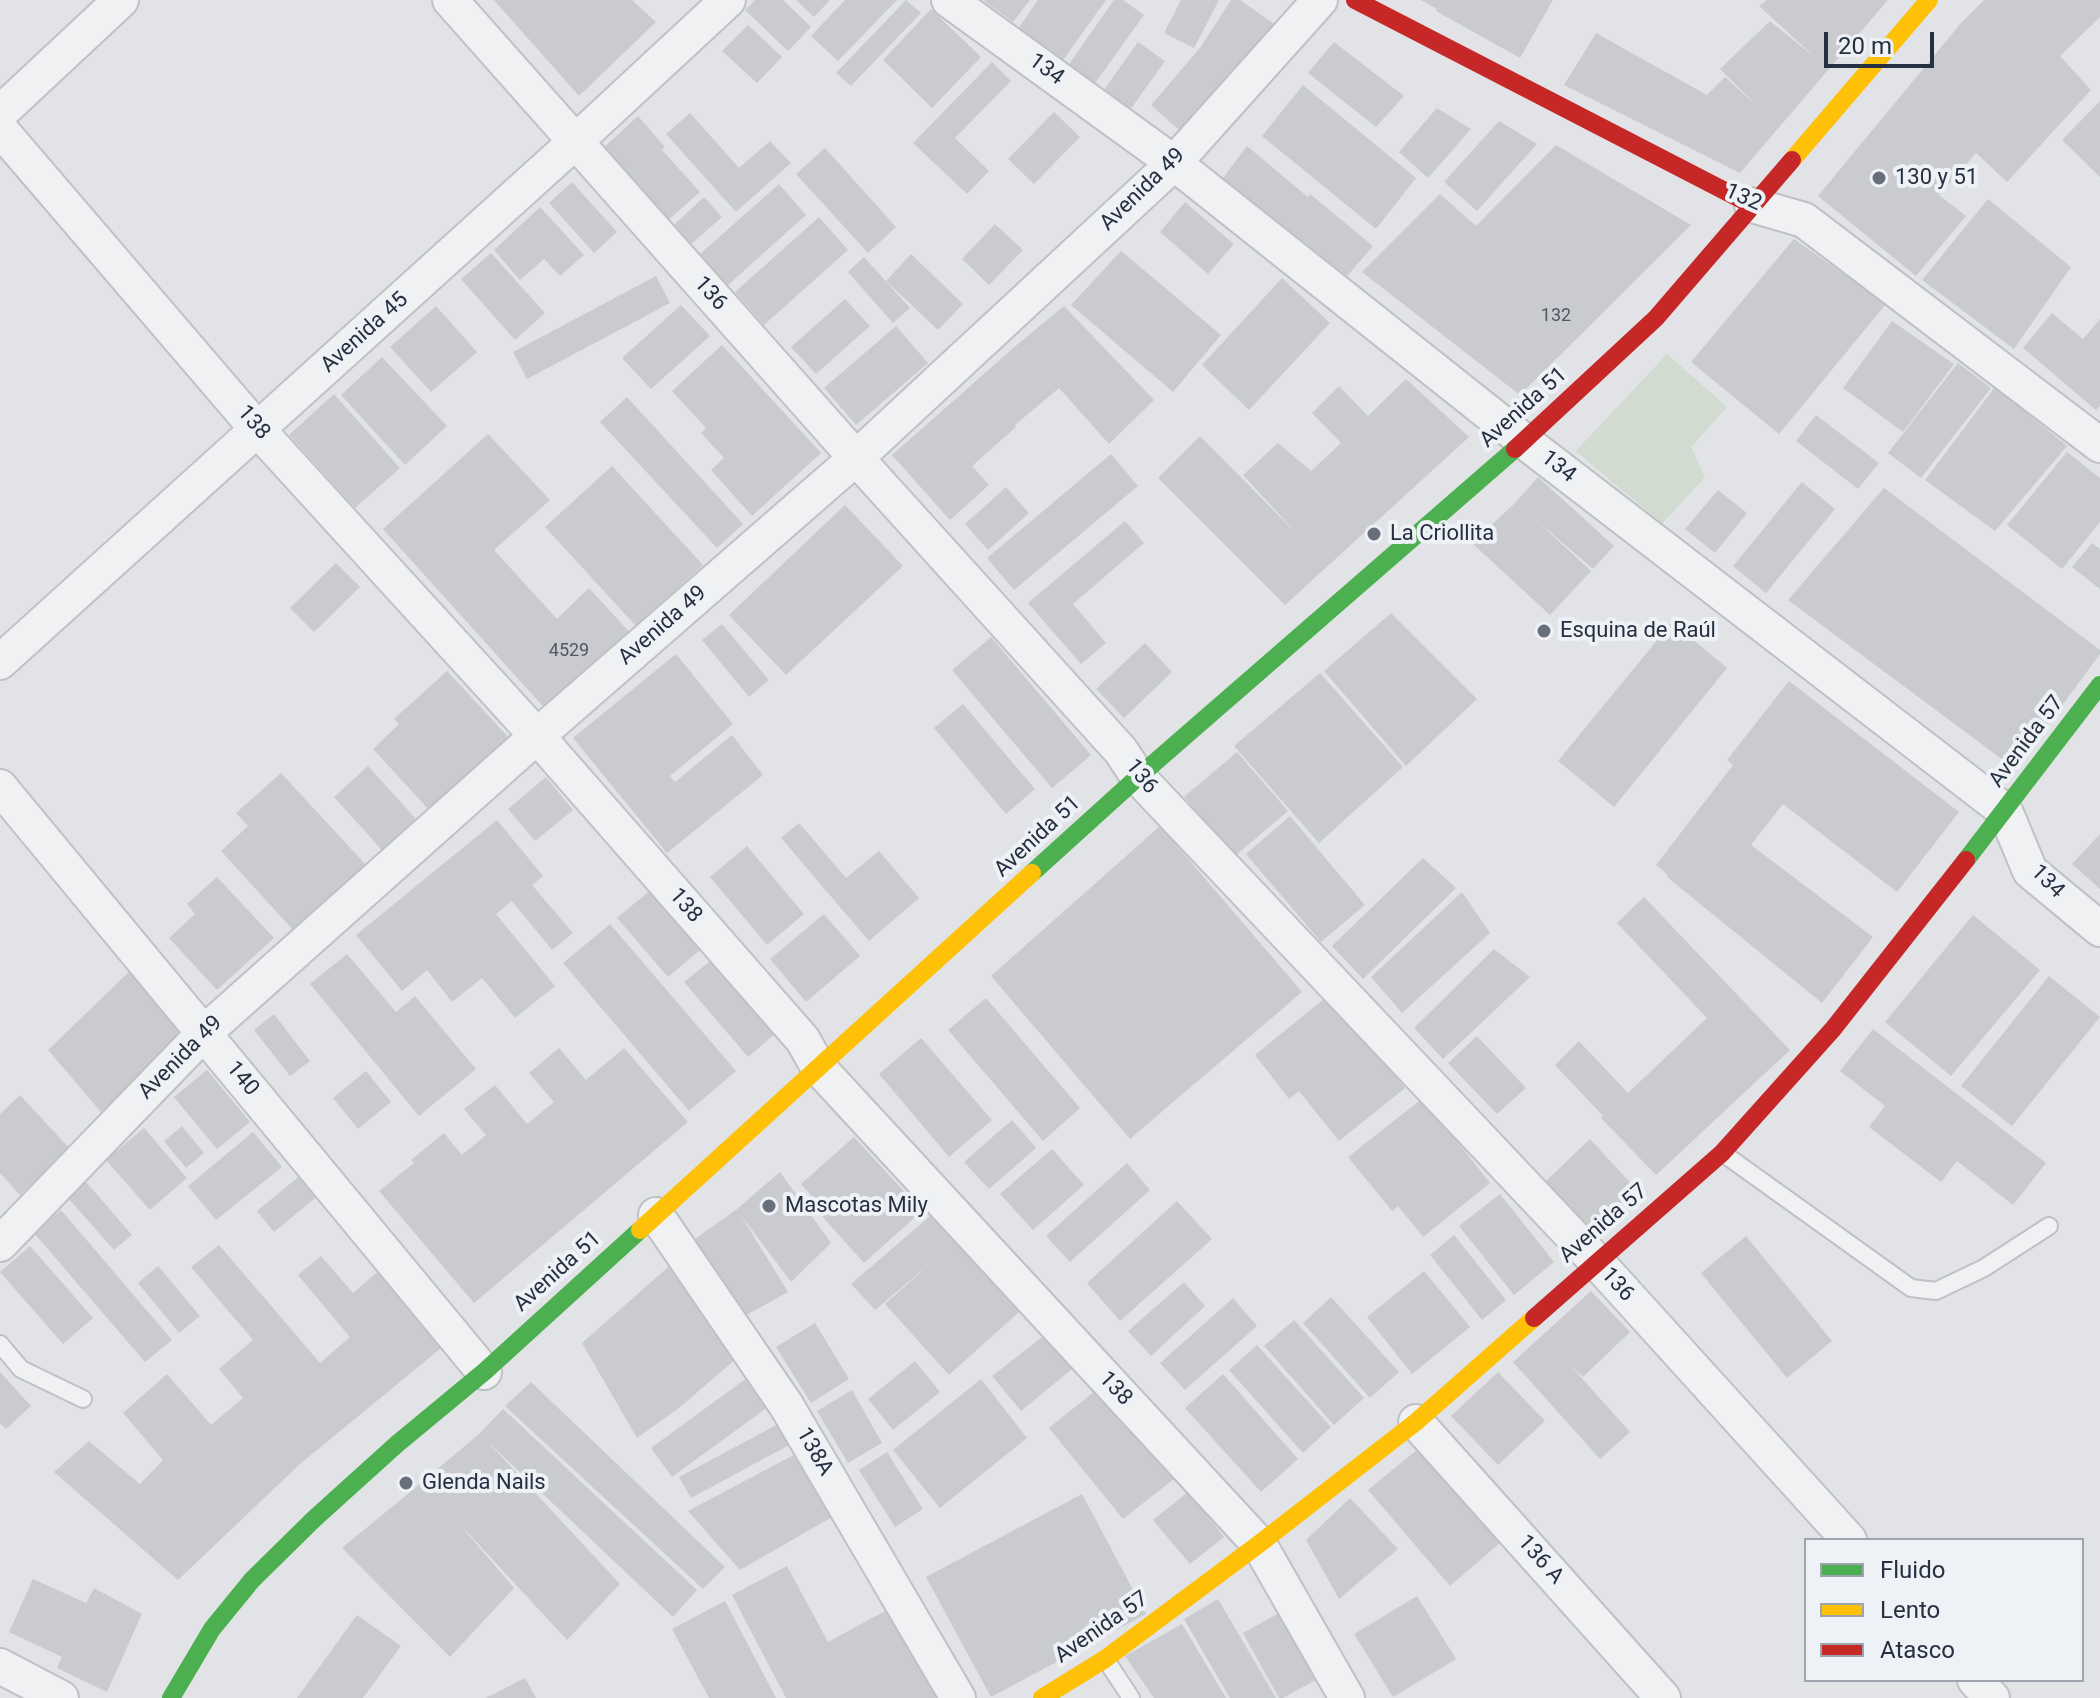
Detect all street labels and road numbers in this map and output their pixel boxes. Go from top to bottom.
street label: 134 [1023,48,1069,92]
street label: Avenida 49 [1095,143,1191,237]
street label: 132 [1721,178,1765,218]
street label: 136 [688,271,732,317]
street label: Avenida 45 [316,287,414,379]
street label: Avenida 51 [1475,362,1573,454]
street label: 138 [231,400,275,446]
street label: 134 [1535,445,1581,489]
street label: Avenida 49 [614,581,712,671]
street label: Avenida 57 [1984,691,2070,793]
street label: 136 [1119,754,1163,800]
street label: Avenida 51 [989,790,1087,884]
street label: 134 [2025,860,2069,904]
street label: 138 [663,883,707,929]
street label: Avenida 49 [133,1010,229,1106]
street label: 140 [220,1056,264,1102]
street label: Avenida 57 [1555,1179,1653,1269]
street label: Avenida 51 [509,1226,607,1318]
street label: 136 [1595,1262,1639,1308]
street label: 138 [1093,1366,1137,1412]
street label: 138A [790,1423,838,1481]
street label: 136 A [1511,1530,1569,1590]
street label: Avenida 57 [1050,1586,1154,1670]

